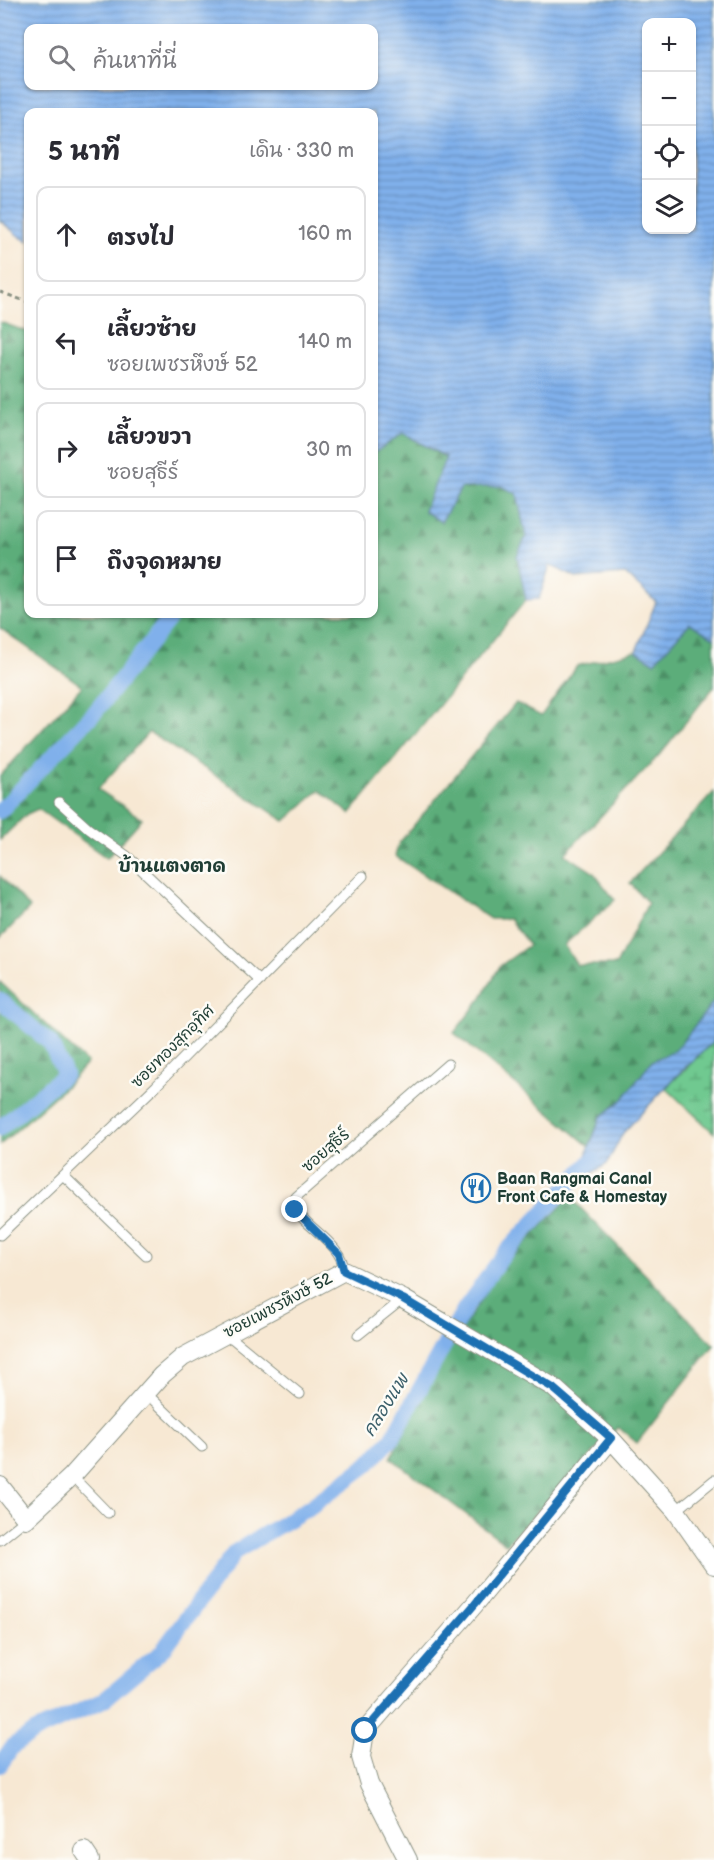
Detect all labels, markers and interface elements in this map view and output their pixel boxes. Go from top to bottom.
map controls [642,18,696,234]
button: + [642,18,696,72]
search box [24,24,378,90]
icon: search [45,41,78,74]
text: ค้นหาที่นี่ [93,48,177,75]
button: − [642,72,696,126]
button: locate [642,126,696,180]
text: 5 นาที [48,137,120,168]
text: เดิน · 330 m [249,139,354,163]
button: layers [642,180,696,234]
icon: ahead [50,218,83,251]
text: 160 m [298,222,352,246]
text: ตรงไป [107,225,175,252]
text: เลี้ยวซ้าย [107,316,197,343]
icon: left [50,326,83,359]
text: 140 m [298,330,352,354]
text: ซอยเพชรหึงษ์ 52 [107,353,258,377]
text: เลี้ยวขวา [107,424,191,451]
icon: right [50,434,83,467]
text: 30 m [306,438,352,462]
text: ซอยสุธีร์ [107,461,178,485]
icon: arrive [50,542,83,575]
text: ถึงจุดหมาย [107,549,222,576]
district label: บ้านแตงตาด [118,854,226,877]
street label: ซอยทองสุกอุทิศ [126,999,221,1094]
street label: ซอยสุธีร์ [296,1122,356,1178]
place label: Baan Rangmai Canal Front Cafe & Homestay [497,1170,668,1207]
restaurant icon: Baan Rangmai Canal Front Cafe & Homestay [460,1172,492,1204]
route end [281,1196,307,1222]
street label: ซอยเพชรหึงษ์ 52 [219,1266,336,1343]
water label: คลองแพ [359,1368,414,1440]
route start [351,1717,377,1743]

